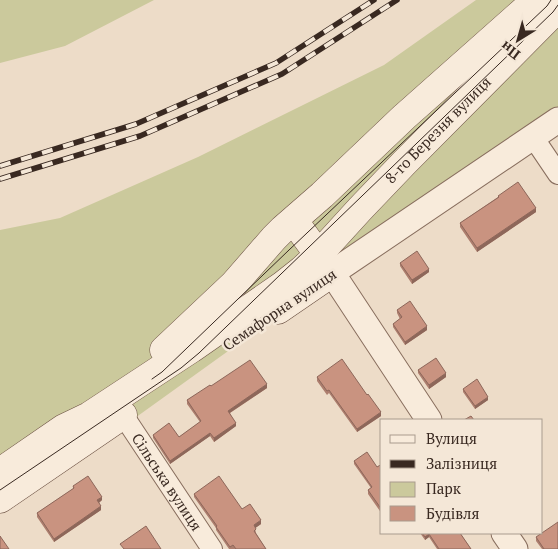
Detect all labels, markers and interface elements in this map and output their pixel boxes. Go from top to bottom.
north arrow [493,15,543,65]
text: Пн [496,37,524,64]
street label: 8-го Березня вулиця [380,72,495,187]
street label: Семафорна вулиця [218,263,340,355]
legend [380,419,543,534]
text: Вулиця [426,428,477,448]
street label: Сільська вулиця [128,429,207,534]
text: Залізниця [426,453,497,473]
text: Парк [426,478,462,498]
text: Будівля [426,503,479,523]

